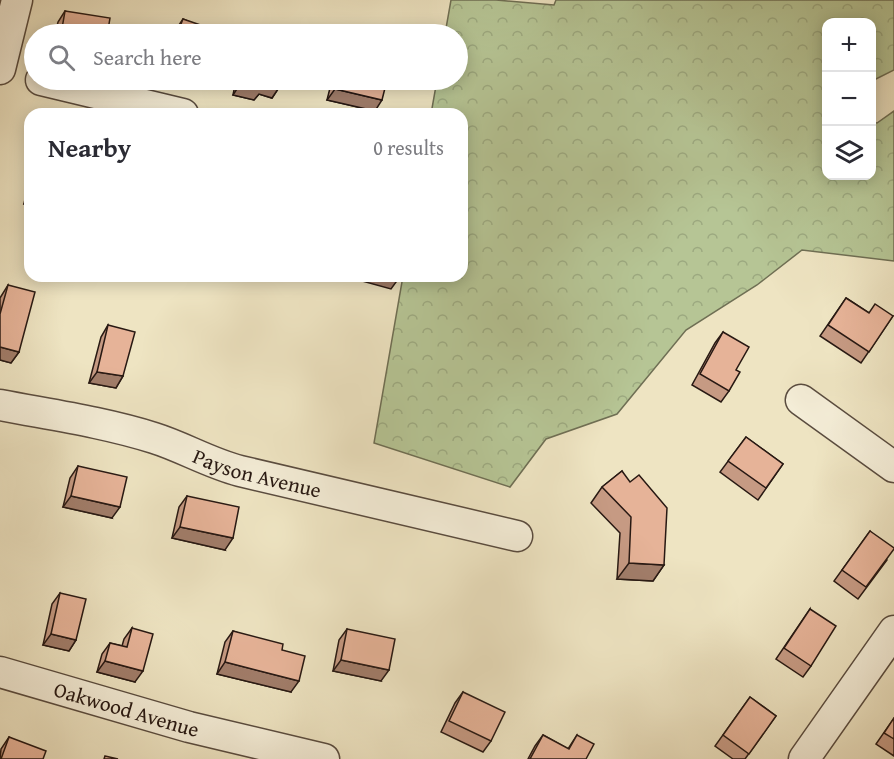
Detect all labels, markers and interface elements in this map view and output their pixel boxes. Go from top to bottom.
map controls [822,18,876,180]
button: + [822,18,876,72]
search box [24,24,468,90]
icon: search [45,41,78,74]
text: Search here [93,41,202,73]
button: − [822,72,876,126]
button: layers [822,126,876,180]
text: Nearby [48,128,131,167]
text: 0 results [373,133,444,162]
street label: Payson Avenue [188,440,325,505]
street label: Oakwood Avenue [50,673,203,744]

